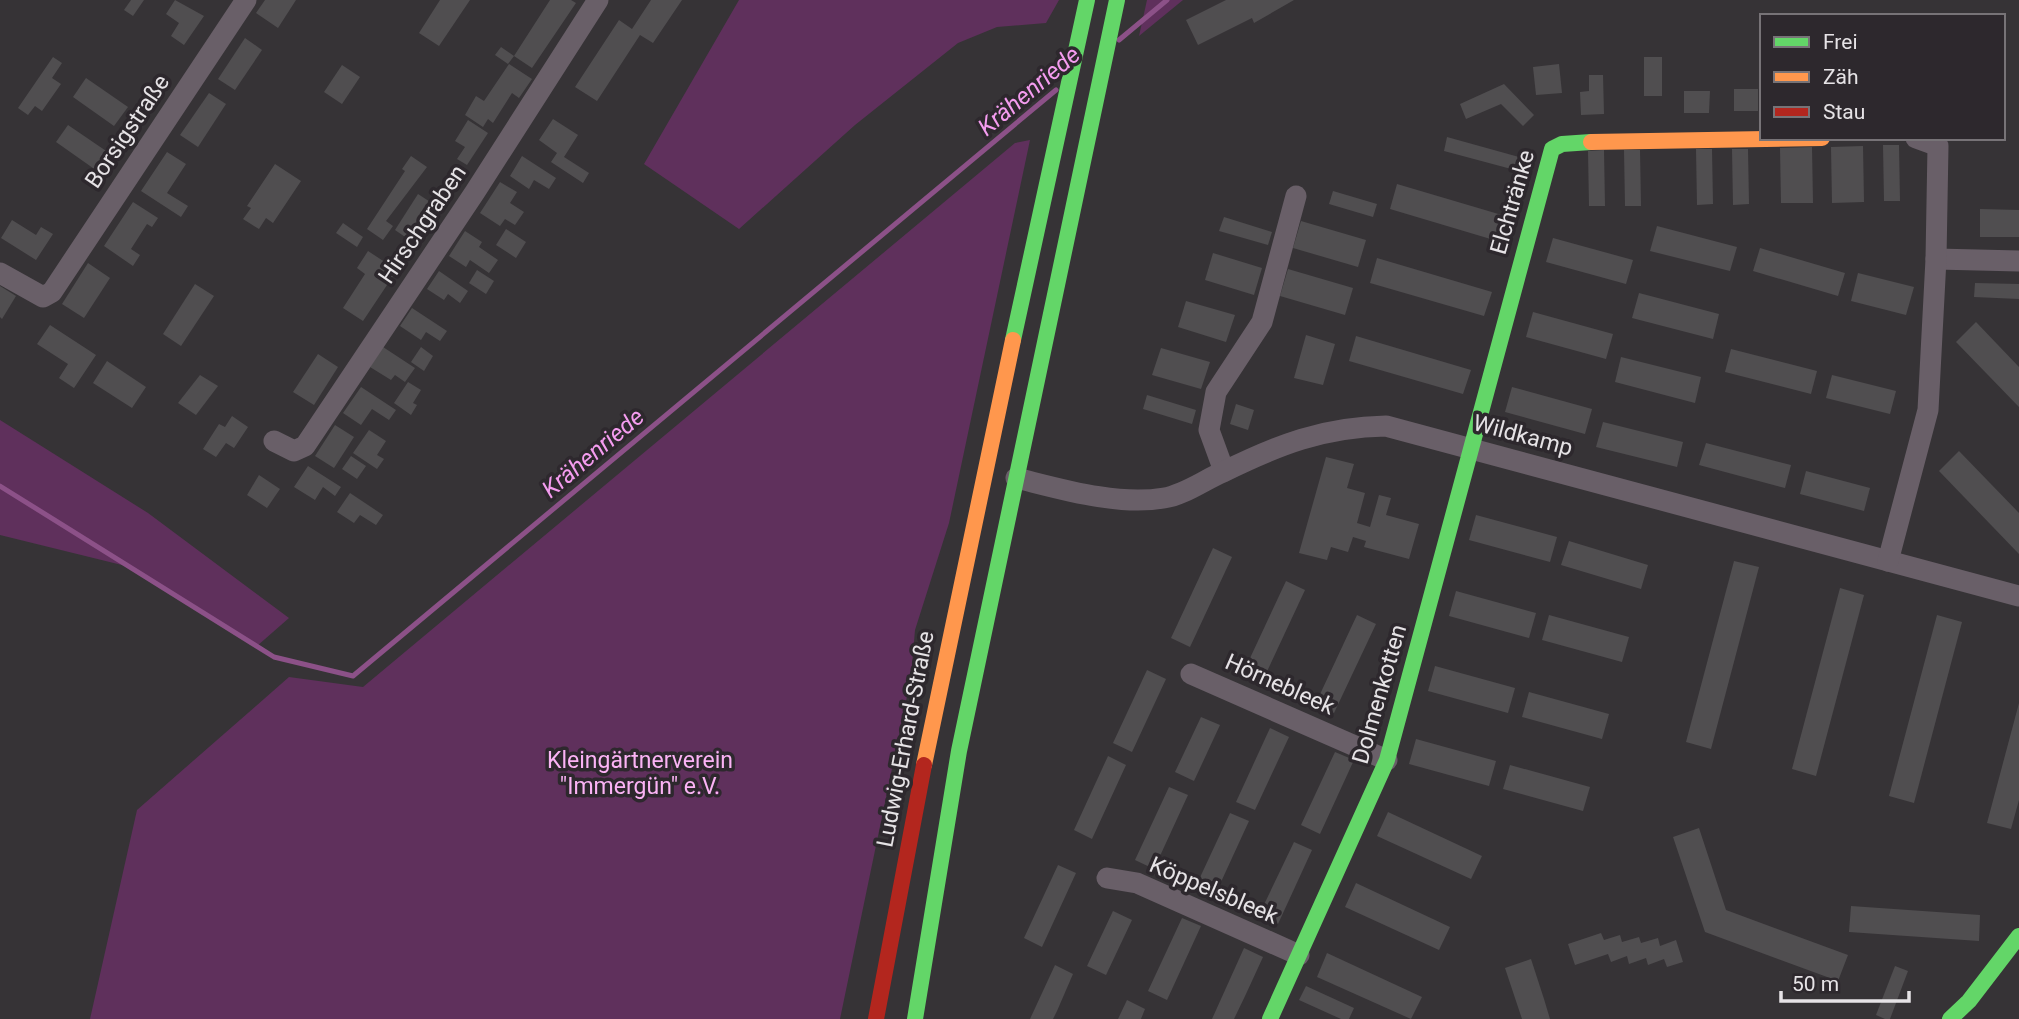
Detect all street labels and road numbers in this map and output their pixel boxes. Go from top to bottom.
street label: Borsigstraße [80,70,175,193]
street label: Elchtränke [1485,147,1540,257]
street label: Hirschgraben [373,160,472,289]
street label: Wildkamp [1470,409,1576,462]
street label: Dolmenkotten [1347,621,1412,767]
street label: Ludwig-Erhard-Straße [871,629,940,849]
street label: Hörnebleek [1221,648,1339,721]
street label: Köppelsbleek [1145,851,1283,930]

